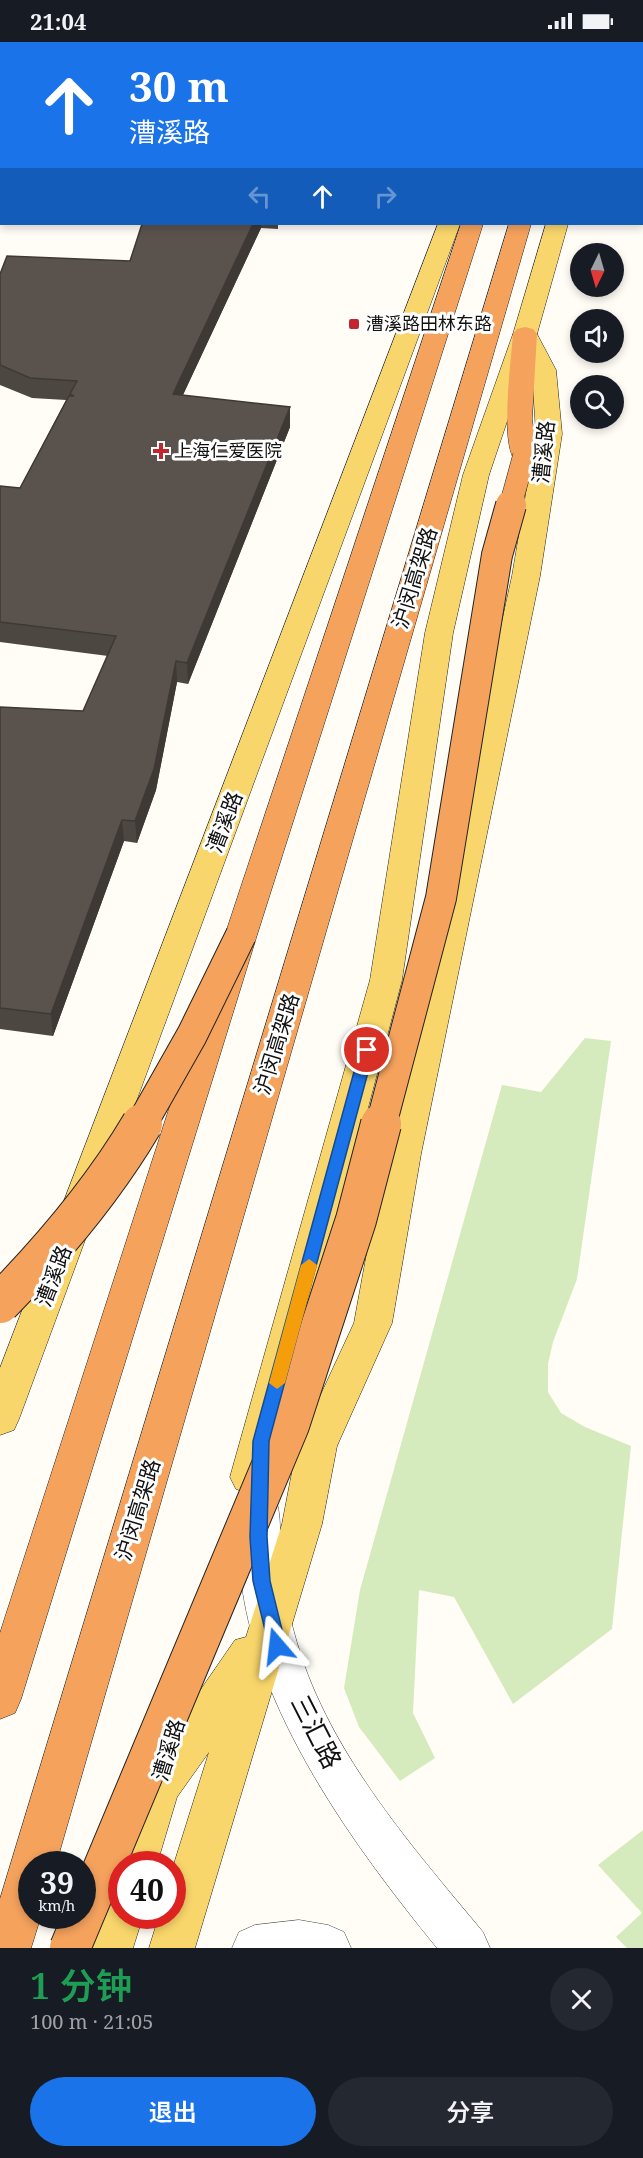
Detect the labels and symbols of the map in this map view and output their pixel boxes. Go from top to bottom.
north arrow [570,243,624,297]
place label: 漕溪路田林东路 [366,311,492,335]
marker: 漕溪路田林东路 [347,317,361,331]
street label: 漕溪路 [526,419,560,485]
place label: 上海仁爱医院 [174,438,282,462]
marker: 上海仁爱医院 [152,442,170,460]
street label: 沪闵高架路 [385,523,443,632]
street label: 漕溪路 [200,787,248,856]
street label: 沪闵高架路 [247,989,305,1098]
pin [341,1024,392,1075]
street label: 漕溪路 [29,1241,77,1310]
street label: 沪闵高架路 [108,1455,166,1564]
position arrow [245,1614,309,1678]
street label: 三汇路 [283,1689,351,1774]
street label: 漕溪路 [145,1715,191,1784]
speed limit sign: 40 [108,1851,186,1929]

